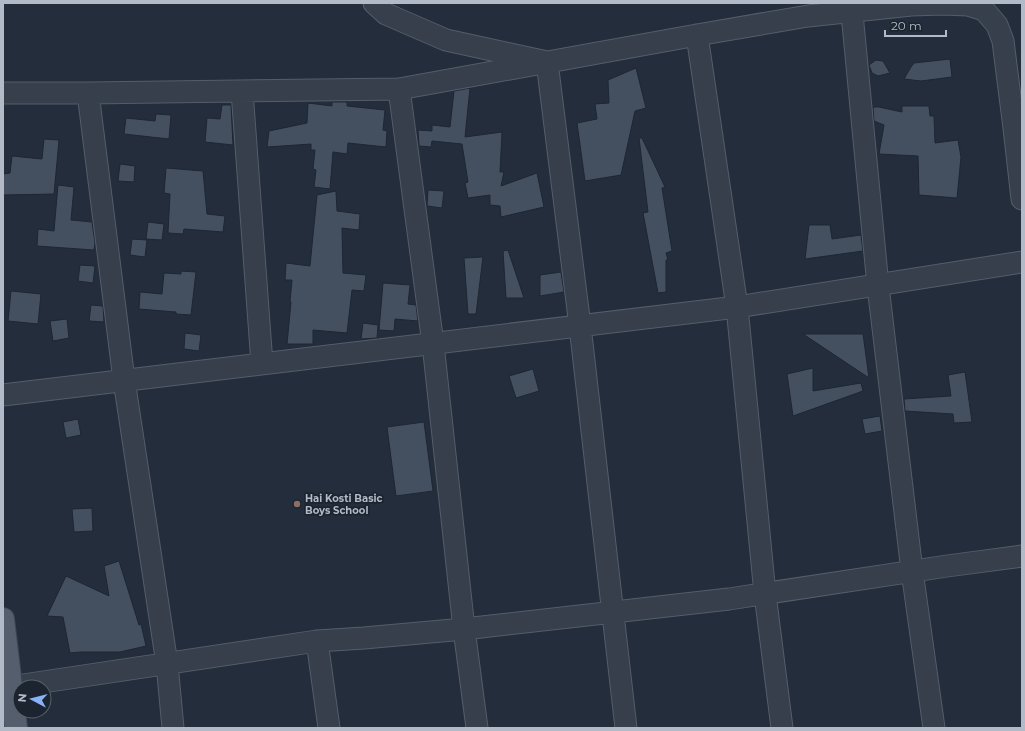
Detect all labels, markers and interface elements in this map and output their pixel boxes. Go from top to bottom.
scale bar [885,12,946,38]
text: 20 m [891,18,922,33]
place label: Hai Kosti Basic Boys School [305,492,382,517]
marker: Hai Kosti Basic Boys School [292,499,302,509]
north arrow [12,679,52,719]
text: N [15,693,30,703]

